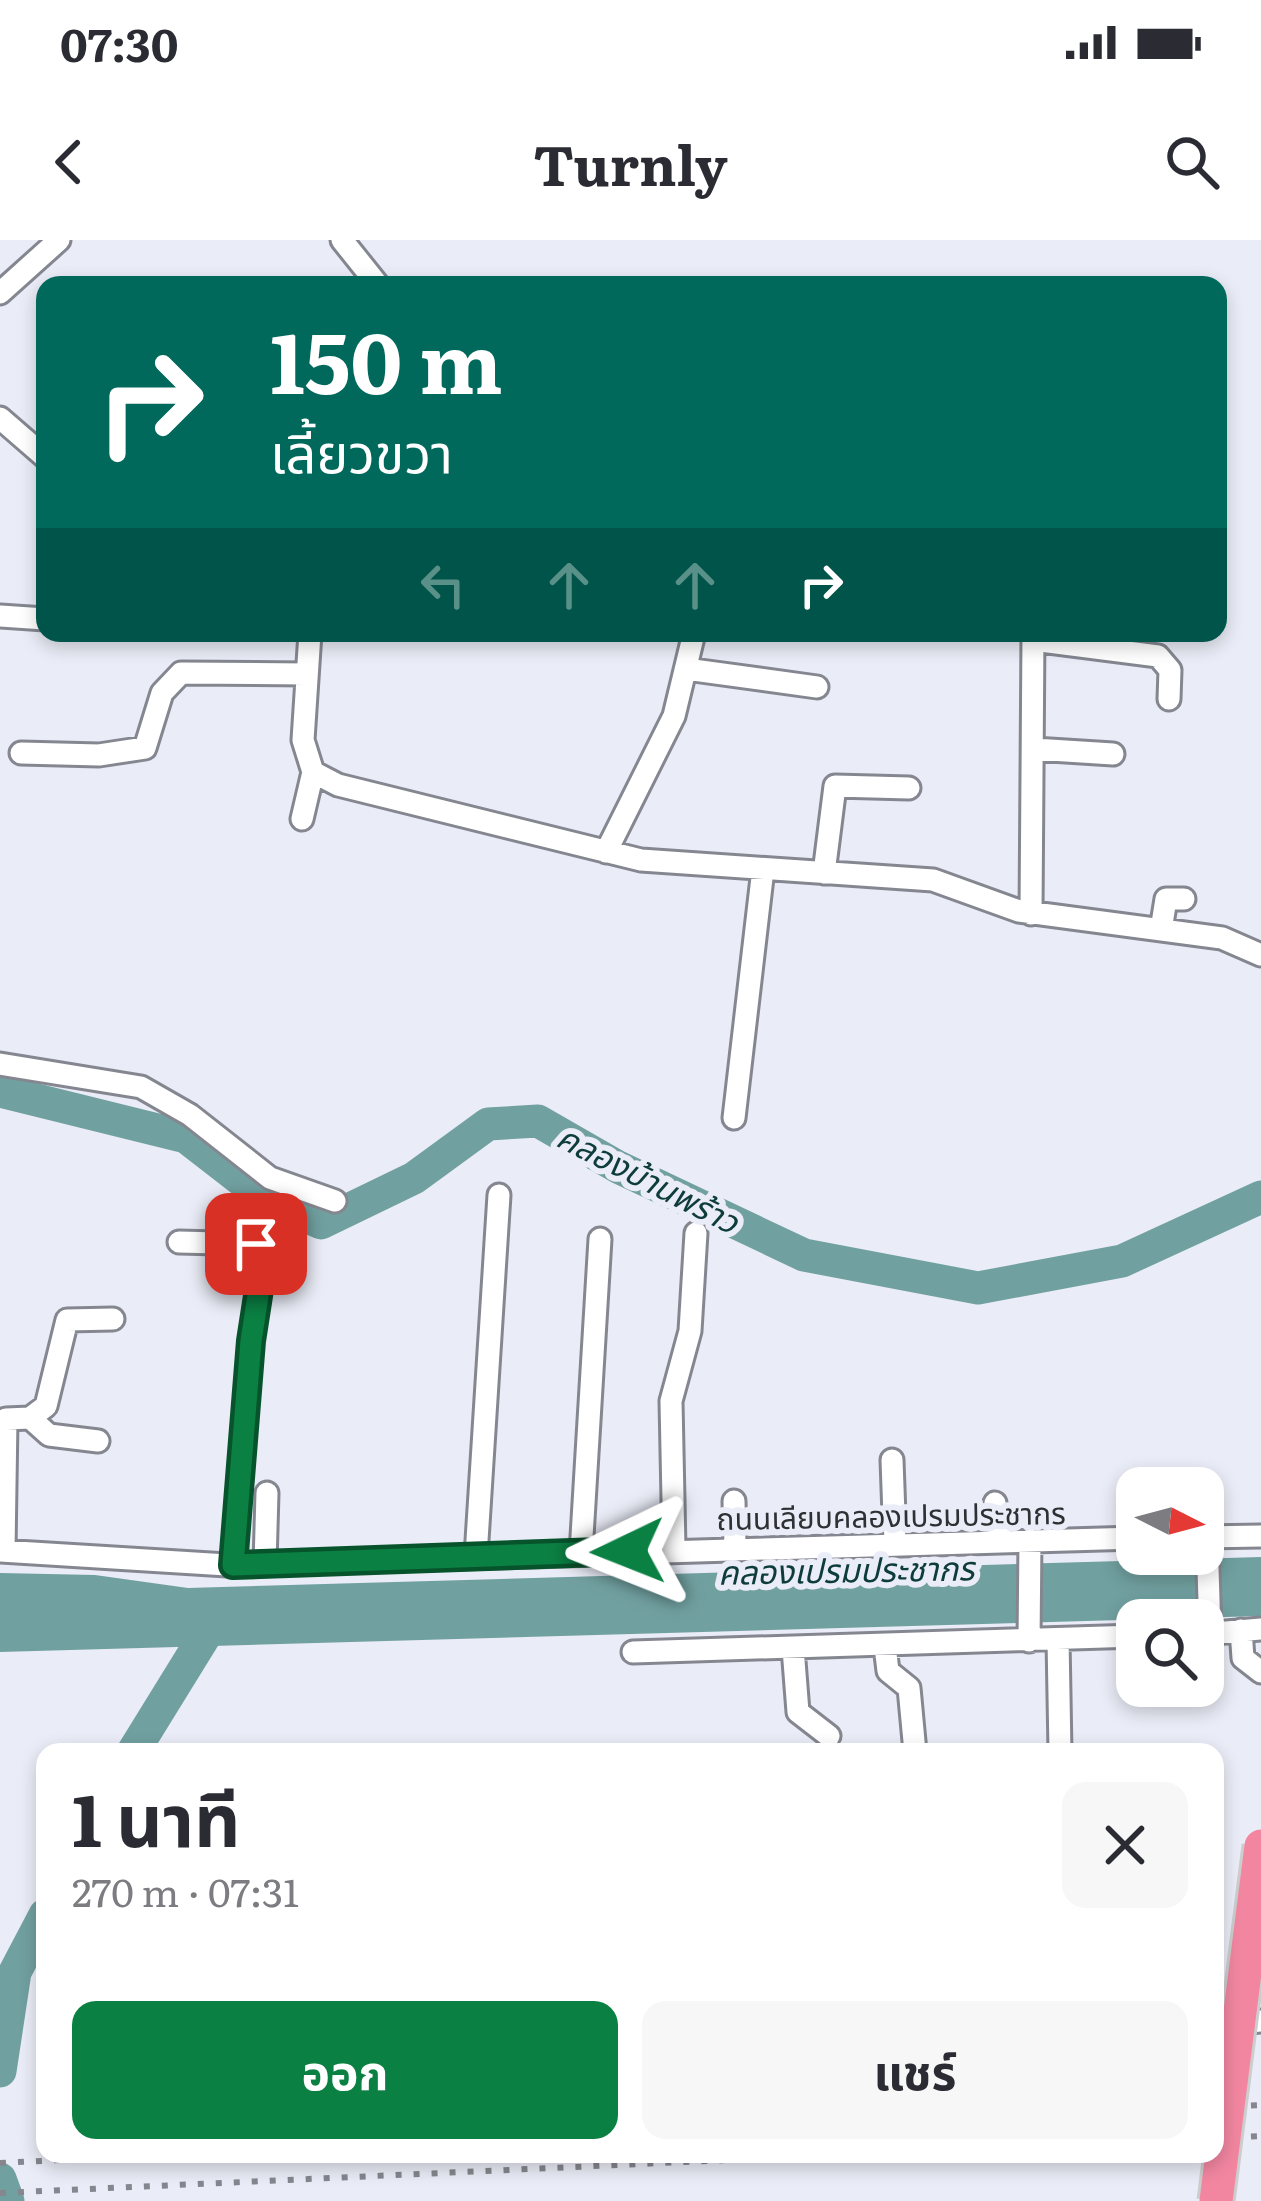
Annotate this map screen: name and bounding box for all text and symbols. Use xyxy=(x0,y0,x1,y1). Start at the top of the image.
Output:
text: 07:30 xyxy=(60,9,178,76)
text: Turnly xyxy=(533,122,728,203)
icon: back xyxy=(36,129,102,195)
icon: search xyxy=(1159,129,1225,195)
text: 150 m xyxy=(270,295,503,420)
icon: right xyxy=(72,324,228,480)
text: เลี้ยวขวา xyxy=(270,409,453,490)
icon: left xyxy=(410,552,476,618)
icon: ahead xyxy=(536,552,602,618)
icon: ahead xyxy=(662,552,728,618)
icon: right xyxy=(788,552,854,618)
water label: คลองบ้านพร้าว xyxy=(550,1110,750,1245)
pin xyxy=(205,1193,307,1295)
icon: arrive xyxy=(223,1211,289,1277)
north arrow xyxy=(1116,1467,1224,1575)
map controls xyxy=(1116,1467,1224,1707)
position arrow xyxy=(565,1488,691,1614)
street label: ถนนเลียบคลองเปรมประชากร xyxy=(716,1489,1066,1539)
water label: คลองเปรมประชากร xyxy=(718,1541,977,1595)
button: search xyxy=(1116,1599,1224,1707)
text: 1 นาที xyxy=(72,1762,240,1869)
button: close xyxy=(1062,1782,1188,1908)
text: 270 m · 07:31 xyxy=(72,1861,299,1919)
button: ออก xyxy=(72,2001,618,2139)
button: แชร์ xyxy=(642,2001,1188,2139)

